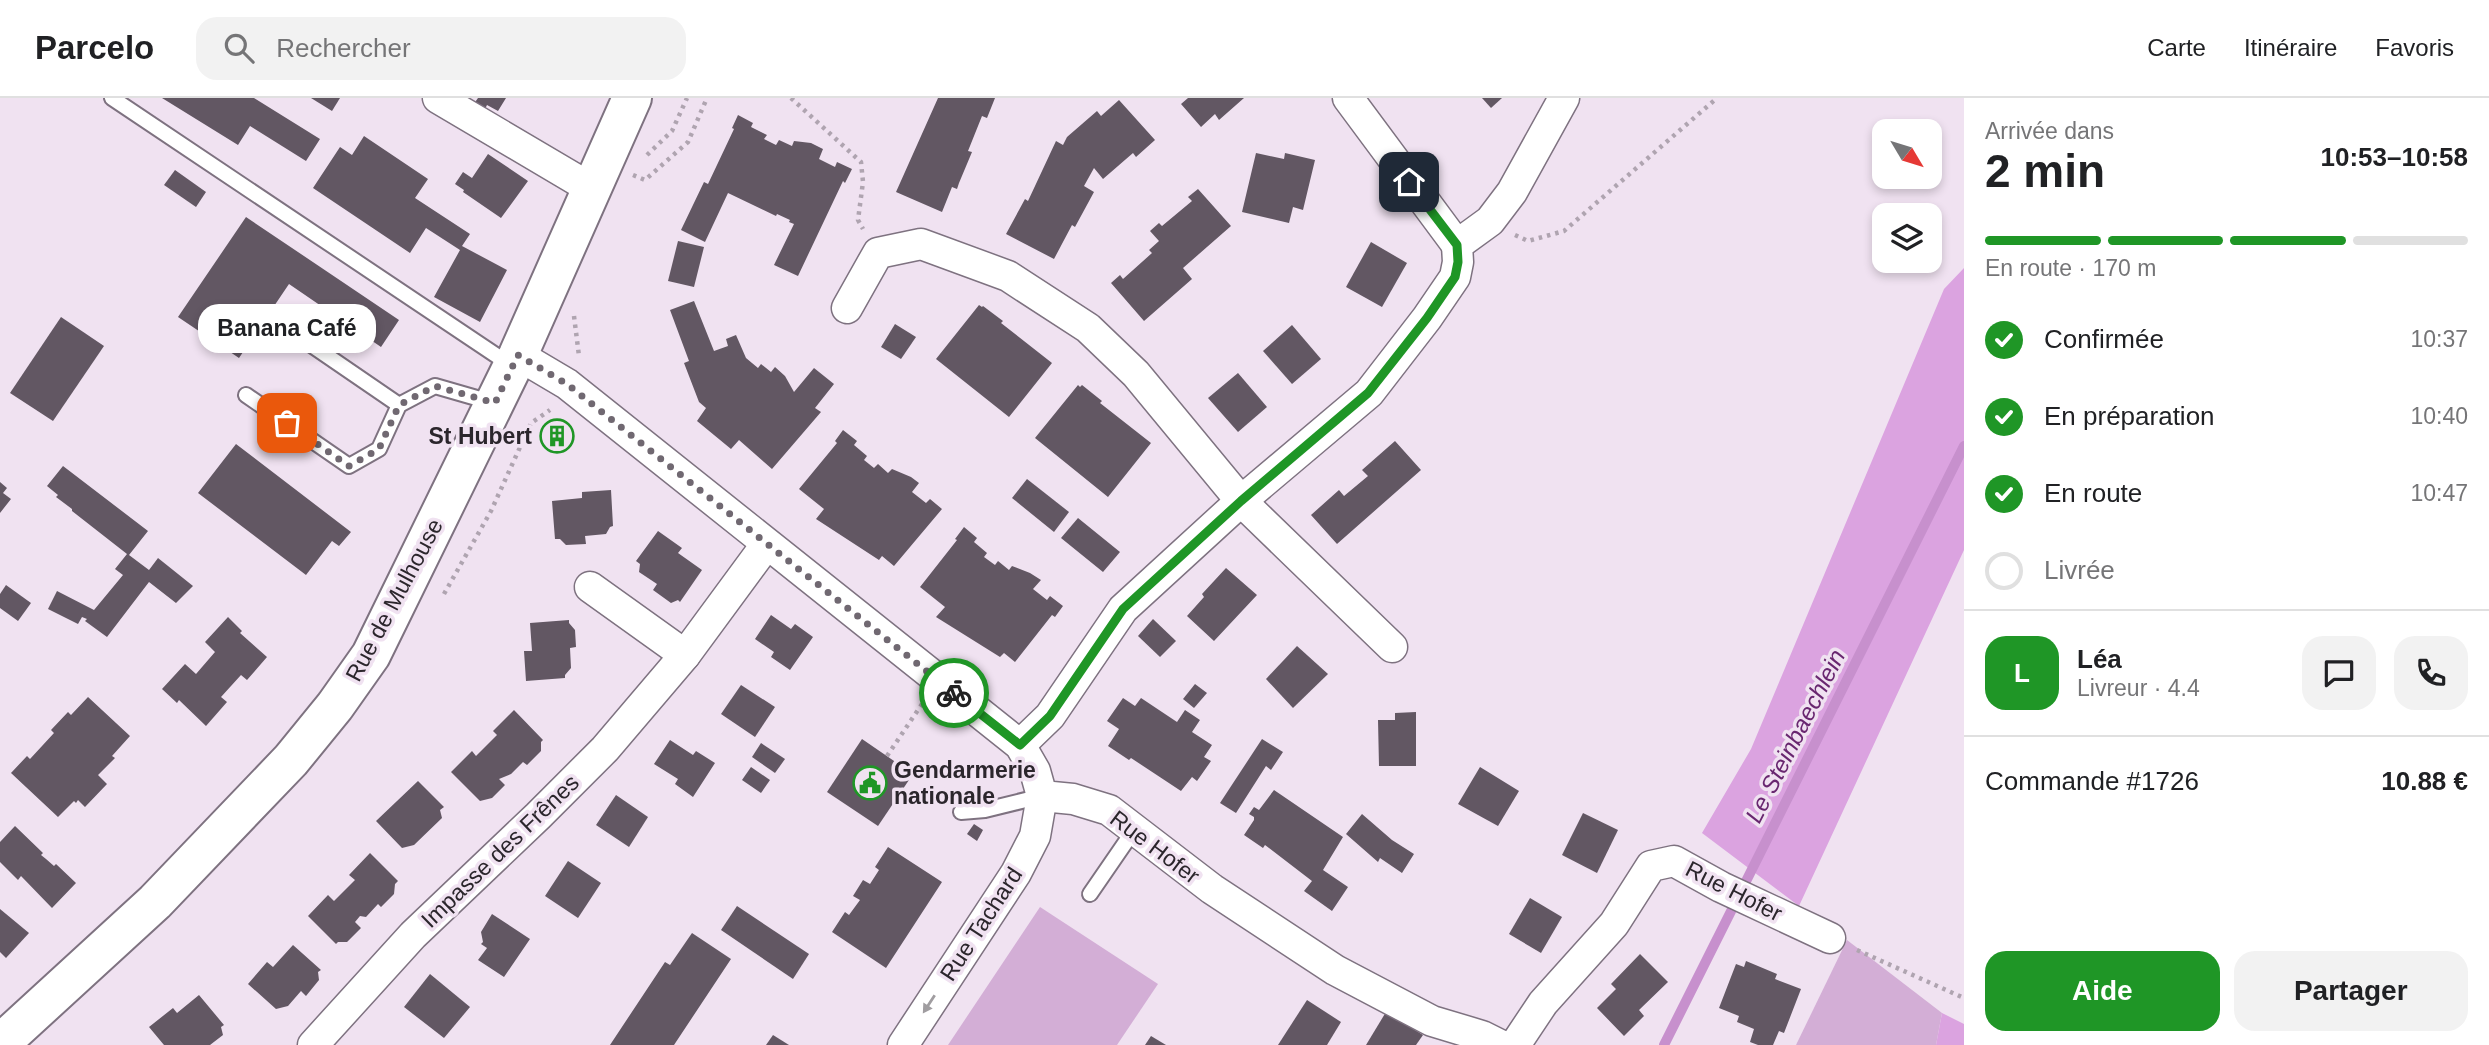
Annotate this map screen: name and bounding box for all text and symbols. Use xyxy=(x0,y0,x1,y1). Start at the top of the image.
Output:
search box xyxy=(196,17,686,80)
text: Parcelo xyxy=(35,29,154,66)
icon: search xyxy=(220,29,258,67)
text: Rechercher xyxy=(276,33,411,63)
text: Carte xyxy=(2147,34,2206,61)
text: Itinéraire xyxy=(2244,34,2337,61)
text: Favoris xyxy=(2375,34,2454,61)
text: Arrivée dans xyxy=(1985,118,2114,144)
north arrow xyxy=(1872,119,1942,189)
map controls xyxy=(1872,119,1942,273)
text: 10:53–10:58 xyxy=(2321,142,2468,172)
text: 2 min xyxy=(1985,145,2105,197)
pin xyxy=(1379,152,1439,212)
icon: home xyxy=(1390,163,1428,201)
button: layers xyxy=(1872,203,1942,273)
text: En route · 170 m xyxy=(1985,255,2156,281)
callout: Banana Café xyxy=(198,304,376,353)
text: Banana Café xyxy=(217,315,357,341)
icon: check xyxy=(1985,321,2023,359)
text: Confirmée xyxy=(2044,324,2164,354)
text: 10:37 xyxy=(2410,326,2468,352)
pin xyxy=(257,393,317,453)
icon: check xyxy=(1985,398,2023,436)
text: En préparation xyxy=(2044,401,2215,431)
text: 10:40 xyxy=(2410,403,2468,429)
icon: bag xyxy=(268,404,306,442)
building icon: St Hubert xyxy=(538,417,576,455)
place label: St Hubert xyxy=(429,423,532,449)
icon: check xyxy=(1985,475,2023,513)
text: En route xyxy=(2044,478,2142,508)
text: 10:47 xyxy=(2410,480,2468,506)
street label: Rue de Mulhouse xyxy=(340,514,448,686)
text: Livrée xyxy=(2044,555,2115,585)
button: chat xyxy=(2302,636,2376,710)
button: phone xyxy=(2394,636,2468,710)
text: Léa xyxy=(2077,644,2122,674)
water label: Le Steinbaechlein xyxy=(1740,645,1850,827)
courier xyxy=(919,658,989,728)
text: L xyxy=(2014,658,2030,688)
icon: bike xyxy=(935,674,973,712)
text: Livreur · 4.4 xyxy=(2077,675,2200,701)
place label: Gendarmerie nationale xyxy=(894,757,1036,809)
public building icon: Gendarmerie nationale xyxy=(851,764,889,802)
text: Commande #1726 xyxy=(1985,766,2199,796)
text: 10.88 € xyxy=(2381,766,2468,796)
street label: Impasse des Frênes xyxy=(416,769,584,933)
street label: Rue Hofer xyxy=(1105,805,1205,889)
street label: Rue Hofer xyxy=(1681,856,1787,927)
street label: Rue Tachard xyxy=(935,862,1027,986)
button: Aide xyxy=(1985,951,2220,1031)
button: Partager xyxy=(2234,951,2468,1031)
one-way arrow xyxy=(923,994,936,1014)

